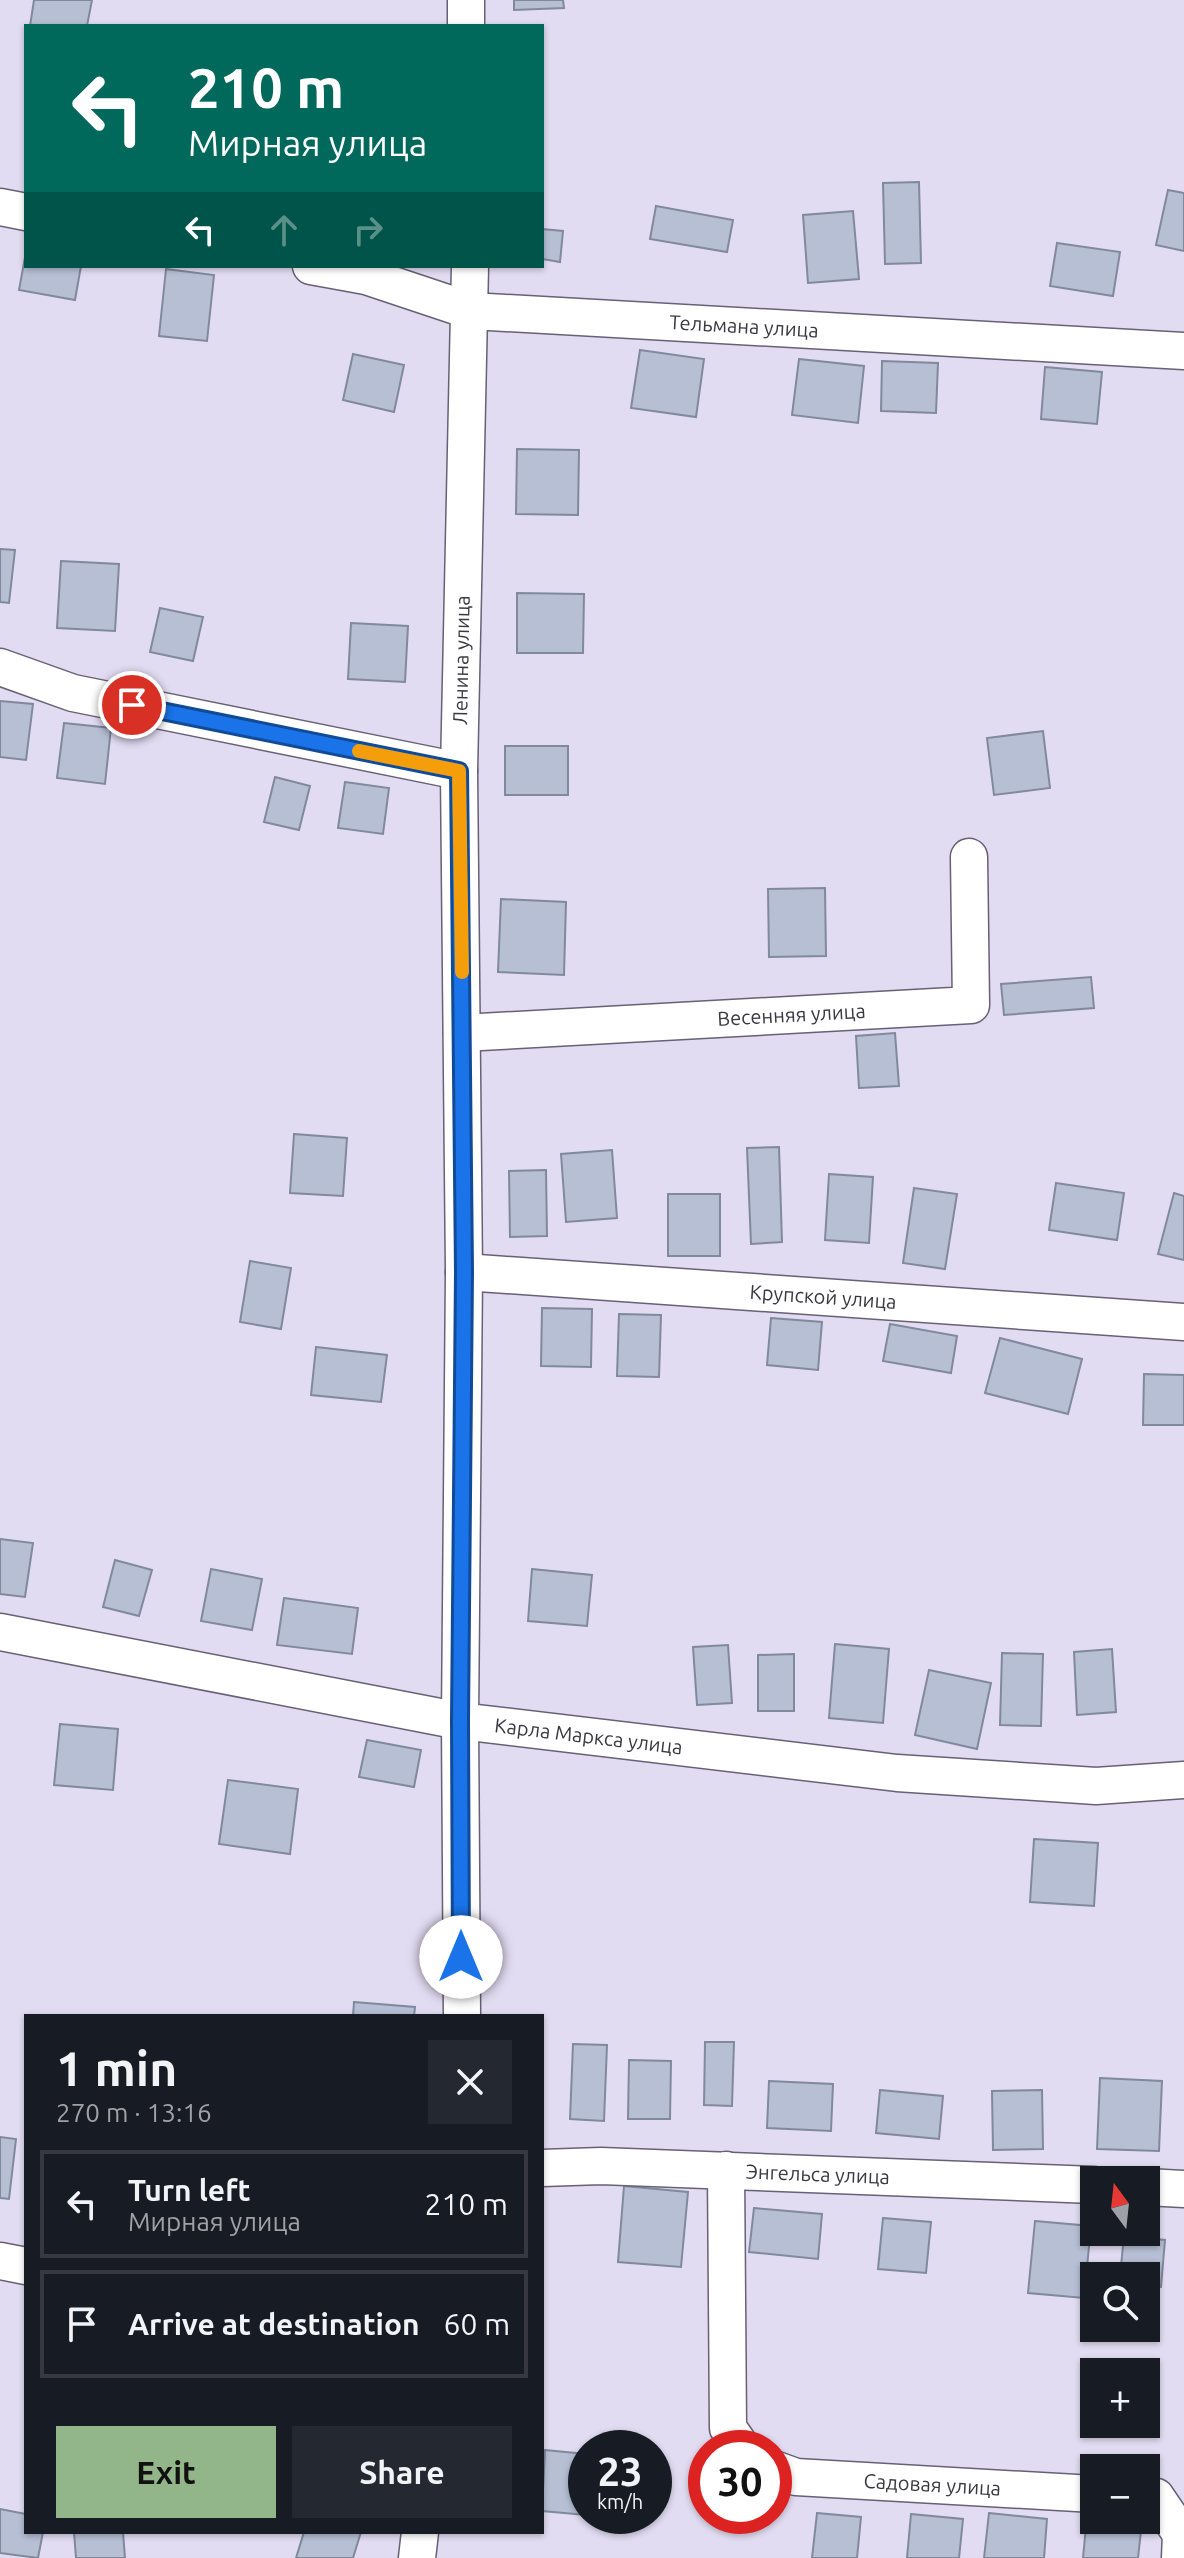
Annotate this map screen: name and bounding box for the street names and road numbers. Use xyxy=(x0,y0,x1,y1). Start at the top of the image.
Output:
street label: Тельмана улица xyxy=(669,310,819,341)
street label: Ленина улица xyxy=(448,595,474,725)
street label: Весенняя улица xyxy=(717,999,866,1030)
street label: Крупской улица xyxy=(749,1280,897,1313)
street label: Карла Маркса улица xyxy=(493,1713,684,1758)
street label: Энгельса улица xyxy=(745,2160,890,2188)
street label: Садовая улица xyxy=(863,2469,1002,2500)

